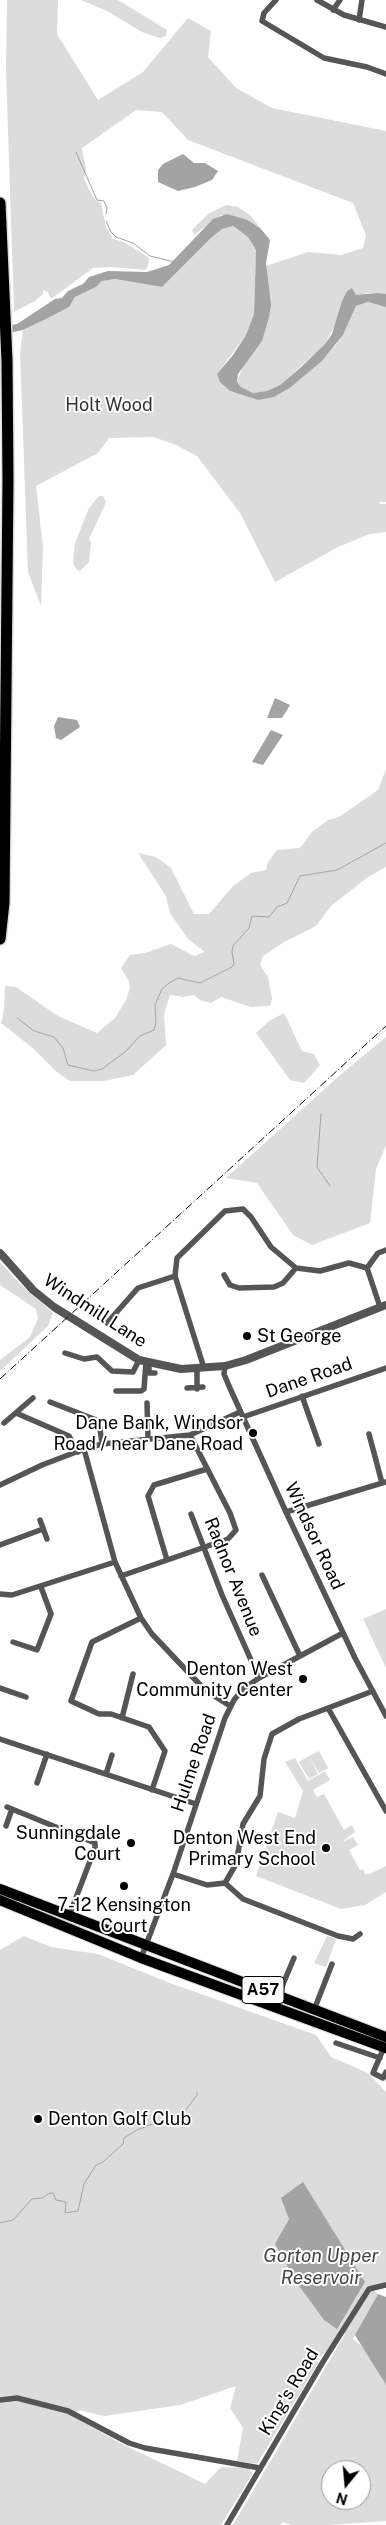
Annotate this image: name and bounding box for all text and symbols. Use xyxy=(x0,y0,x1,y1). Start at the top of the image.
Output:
park label: Holt Wood xyxy=(65,394,153,416)
street label: Windmill Lane xyxy=(39,1270,151,1352)
place label: St George xyxy=(257,1325,341,1347)
marker: St George xyxy=(241,1330,253,1342)
street label: Dane Road xyxy=(263,1353,355,1403)
place label: Dane Bank, Windsor Road / near Dane Road xyxy=(53,1412,243,1455)
marker: Dane Bank, Windsor Road / near Dane Road xyxy=(247,1427,259,1439)
street label: Windsor Road xyxy=(280,1479,348,1593)
street label: Radnor Avenue xyxy=(199,1514,267,1640)
place label: Denton West Community Center xyxy=(136,1658,293,1700)
marker: Denton West Community Center xyxy=(297,1673,309,1685)
street label: Hulme Road xyxy=(167,1711,221,1815)
place label: Sunningdale Court xyxy=(16,1822,121,1865)
place label: Denton West End Primary School xyxy=(173,1827,316,1870)
marker: Sunningdale Court xyxy=(125,1837,137,1849)
marker: Denton West End Primary School xyxy=(320,1842,332,1854)
marker: 7-12 Kensington Court xyxy=(118,1880,130,1892)
place label: 7-12 Kensington Court xyxy=(57,1894,191,1936)
road number: A57 xyxy=(242,1976,284,2004)
place label: Denton Golf Club xyxy=(48,2108,191,2130)
marker: Denton Golf Club xyxy=(32,2113,44,2125)
water label: Gorton Upper Reservoir xyxy=(263,2245,379,2289)
street label: King's Road xyxy=(255,2345,323,2439)
north arrow xyxy=(321,2460,371,2510)
text: N xyxy=(334,2489,349,2508)

